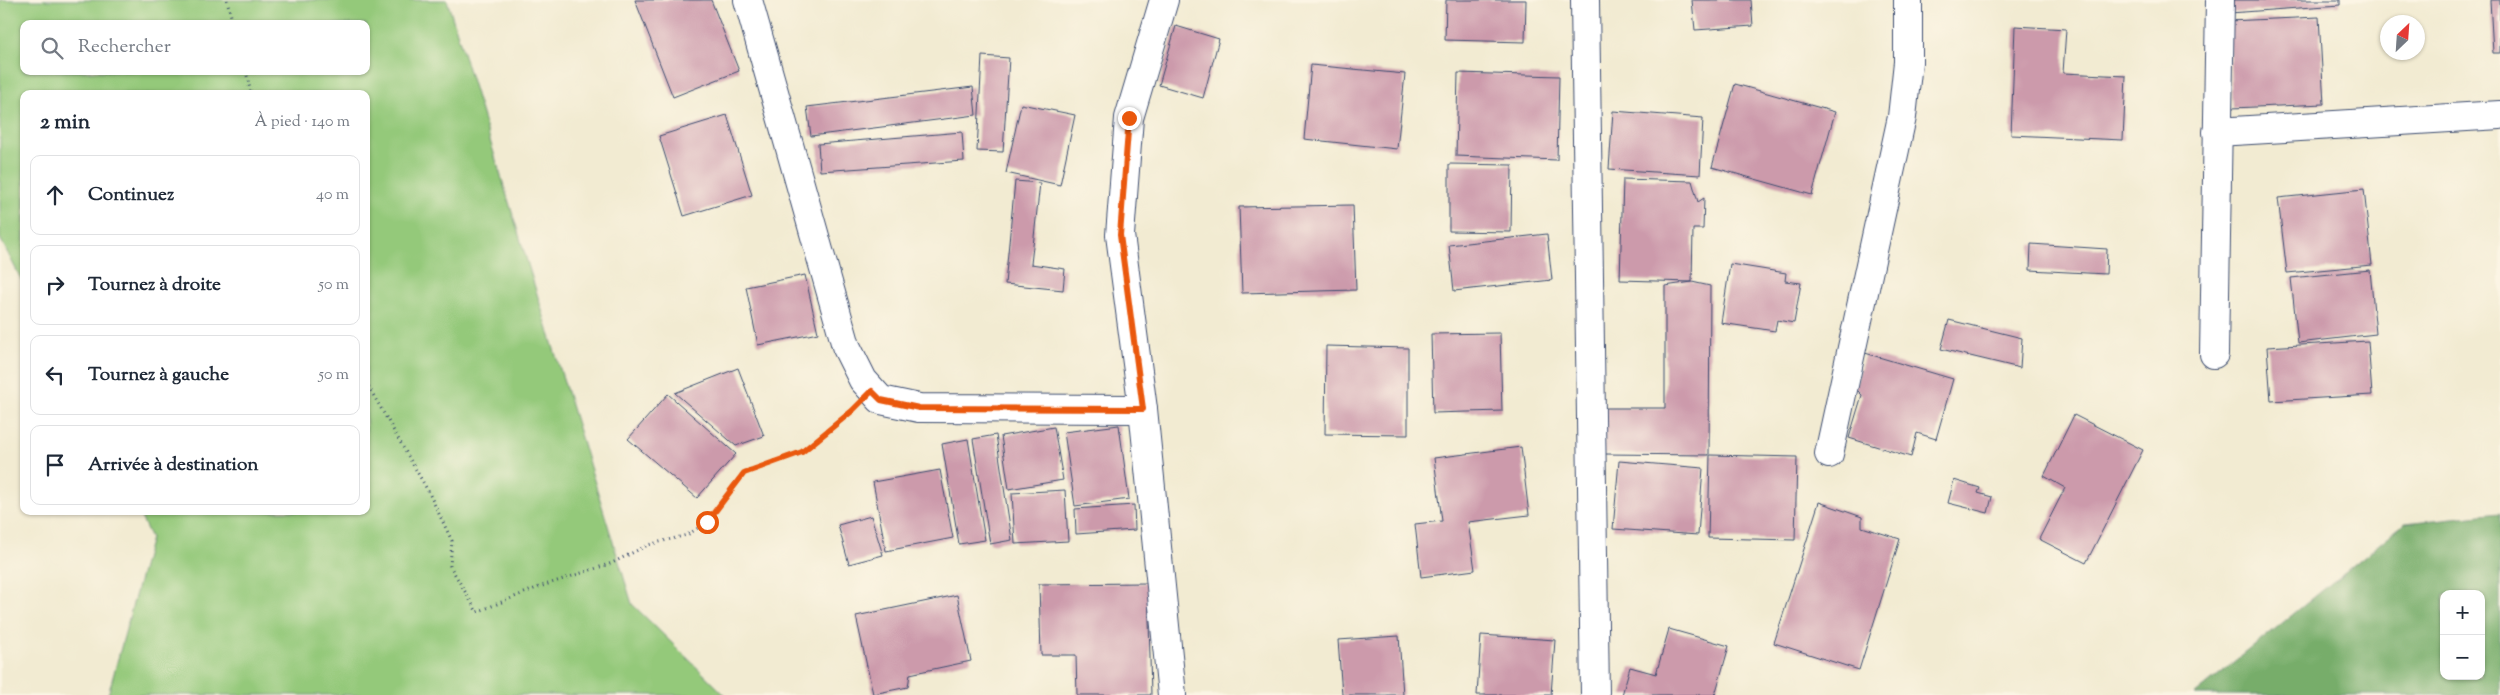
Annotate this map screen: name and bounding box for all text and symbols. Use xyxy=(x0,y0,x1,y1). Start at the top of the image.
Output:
north arrow xyxy=(2380,15,2425,60)
search box xyxy=(20,20,370,75)
icon: search xyxy=(38,34,66,62)
text: Rechercher xyxy=(78,34,171,61)
route end xyxy=(1118,107,1141,130)
text: 2 min xyxy=(40,108,90,138)
text: À pied · 140 m xyxy=(254,111,350,134)
icon: ahead xyxy=(41,181,69,209)
text: Continuez xyxy=(88,182,174,209)
text: 40 m xyxy=(316,184,349,207)
icon: right xyxy=(41,271,69,299)
text: Tournez à droite xyxy=(88,272,221,299)
text: 50 m xyxy=(318,274,349,297)
icon: left xyxy=(41,361,69,389)
text: Tournez à gauche xyxy=(88,362,229,389)
text: 50 m xyxy=(318,364,349,387)
icon: arrive xyxy=(41,451,69,479)
text: Arrivée à destination xyxy=(88,452,259,479)
route start xyxy=(696,511,719,534)
map controls xyxy=(2440,590,2485,680)
button: + xyxy=(2440,590,2485,635)
button: − xyxy=(2440,635,2485,680)

